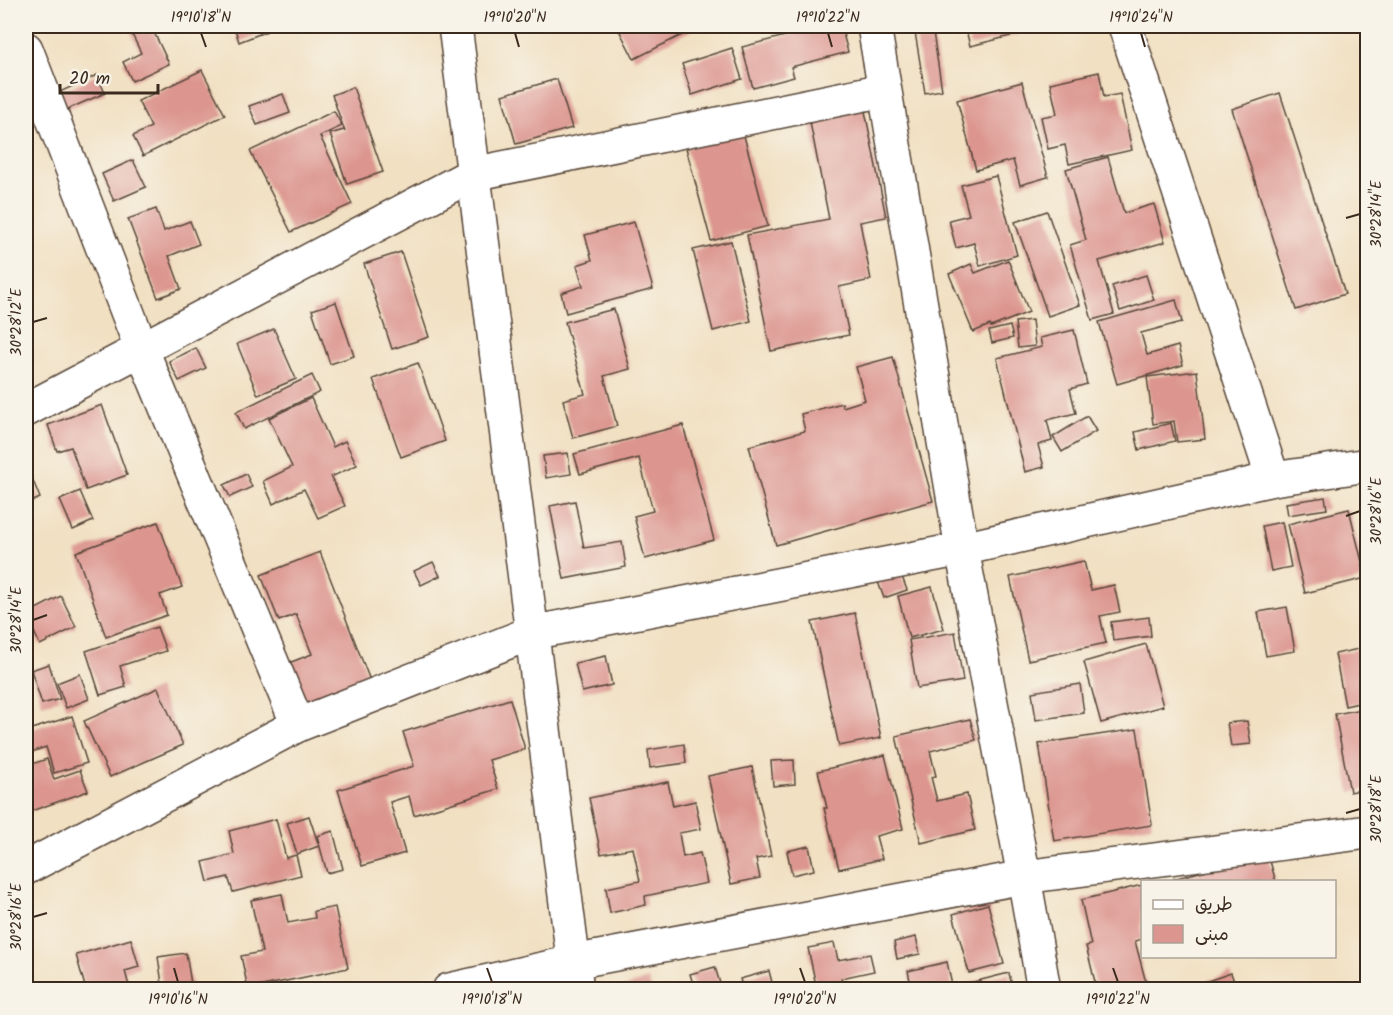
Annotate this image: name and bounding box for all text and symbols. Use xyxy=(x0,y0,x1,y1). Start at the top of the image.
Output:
text: 19°10'18"N xyxy=(171,6,231,30)
text: 19°10'20"N xyxy=(484,6,546,30)
text: 19°10'22"N xyxy=(796,6,860,30)
text: 19°10'24"N xyxy=(1109,6,1173,30)
scale bar xyxy=(60,57,158,95)
text: 20 m xyxy=(69,65,110,94)
text: 30°28'14"E xyxy=(1365,179,1389,248)
text: 30°28'12"E xyxy=(5,287,29,356)
text: 30°28'16"E xyxy=(1365,476,1389,545)
text: 30°28'14"E xyxy=(5,585,29,654)
text: 30°28'18"E xyxy=(1365,774,1389,843)
legend xyxy=(1141,880,1336,958)
text: 30°28'16"E xyxy=(5,882,29,951)
text: طريق xyxy=(1195,891,1233,920)
text: مبنى xyxy=(1195,921,1229,950)
text: 19°10'16"N xyxy=(148,988,208,1012)
text: 19°10'18"N xyxy=(462,988,522,1012)
text: 19°10'20"N xyxy=(774,988,836,1012)
text: 19°10'22"N xyxy=(1086,988,1150,1012)

